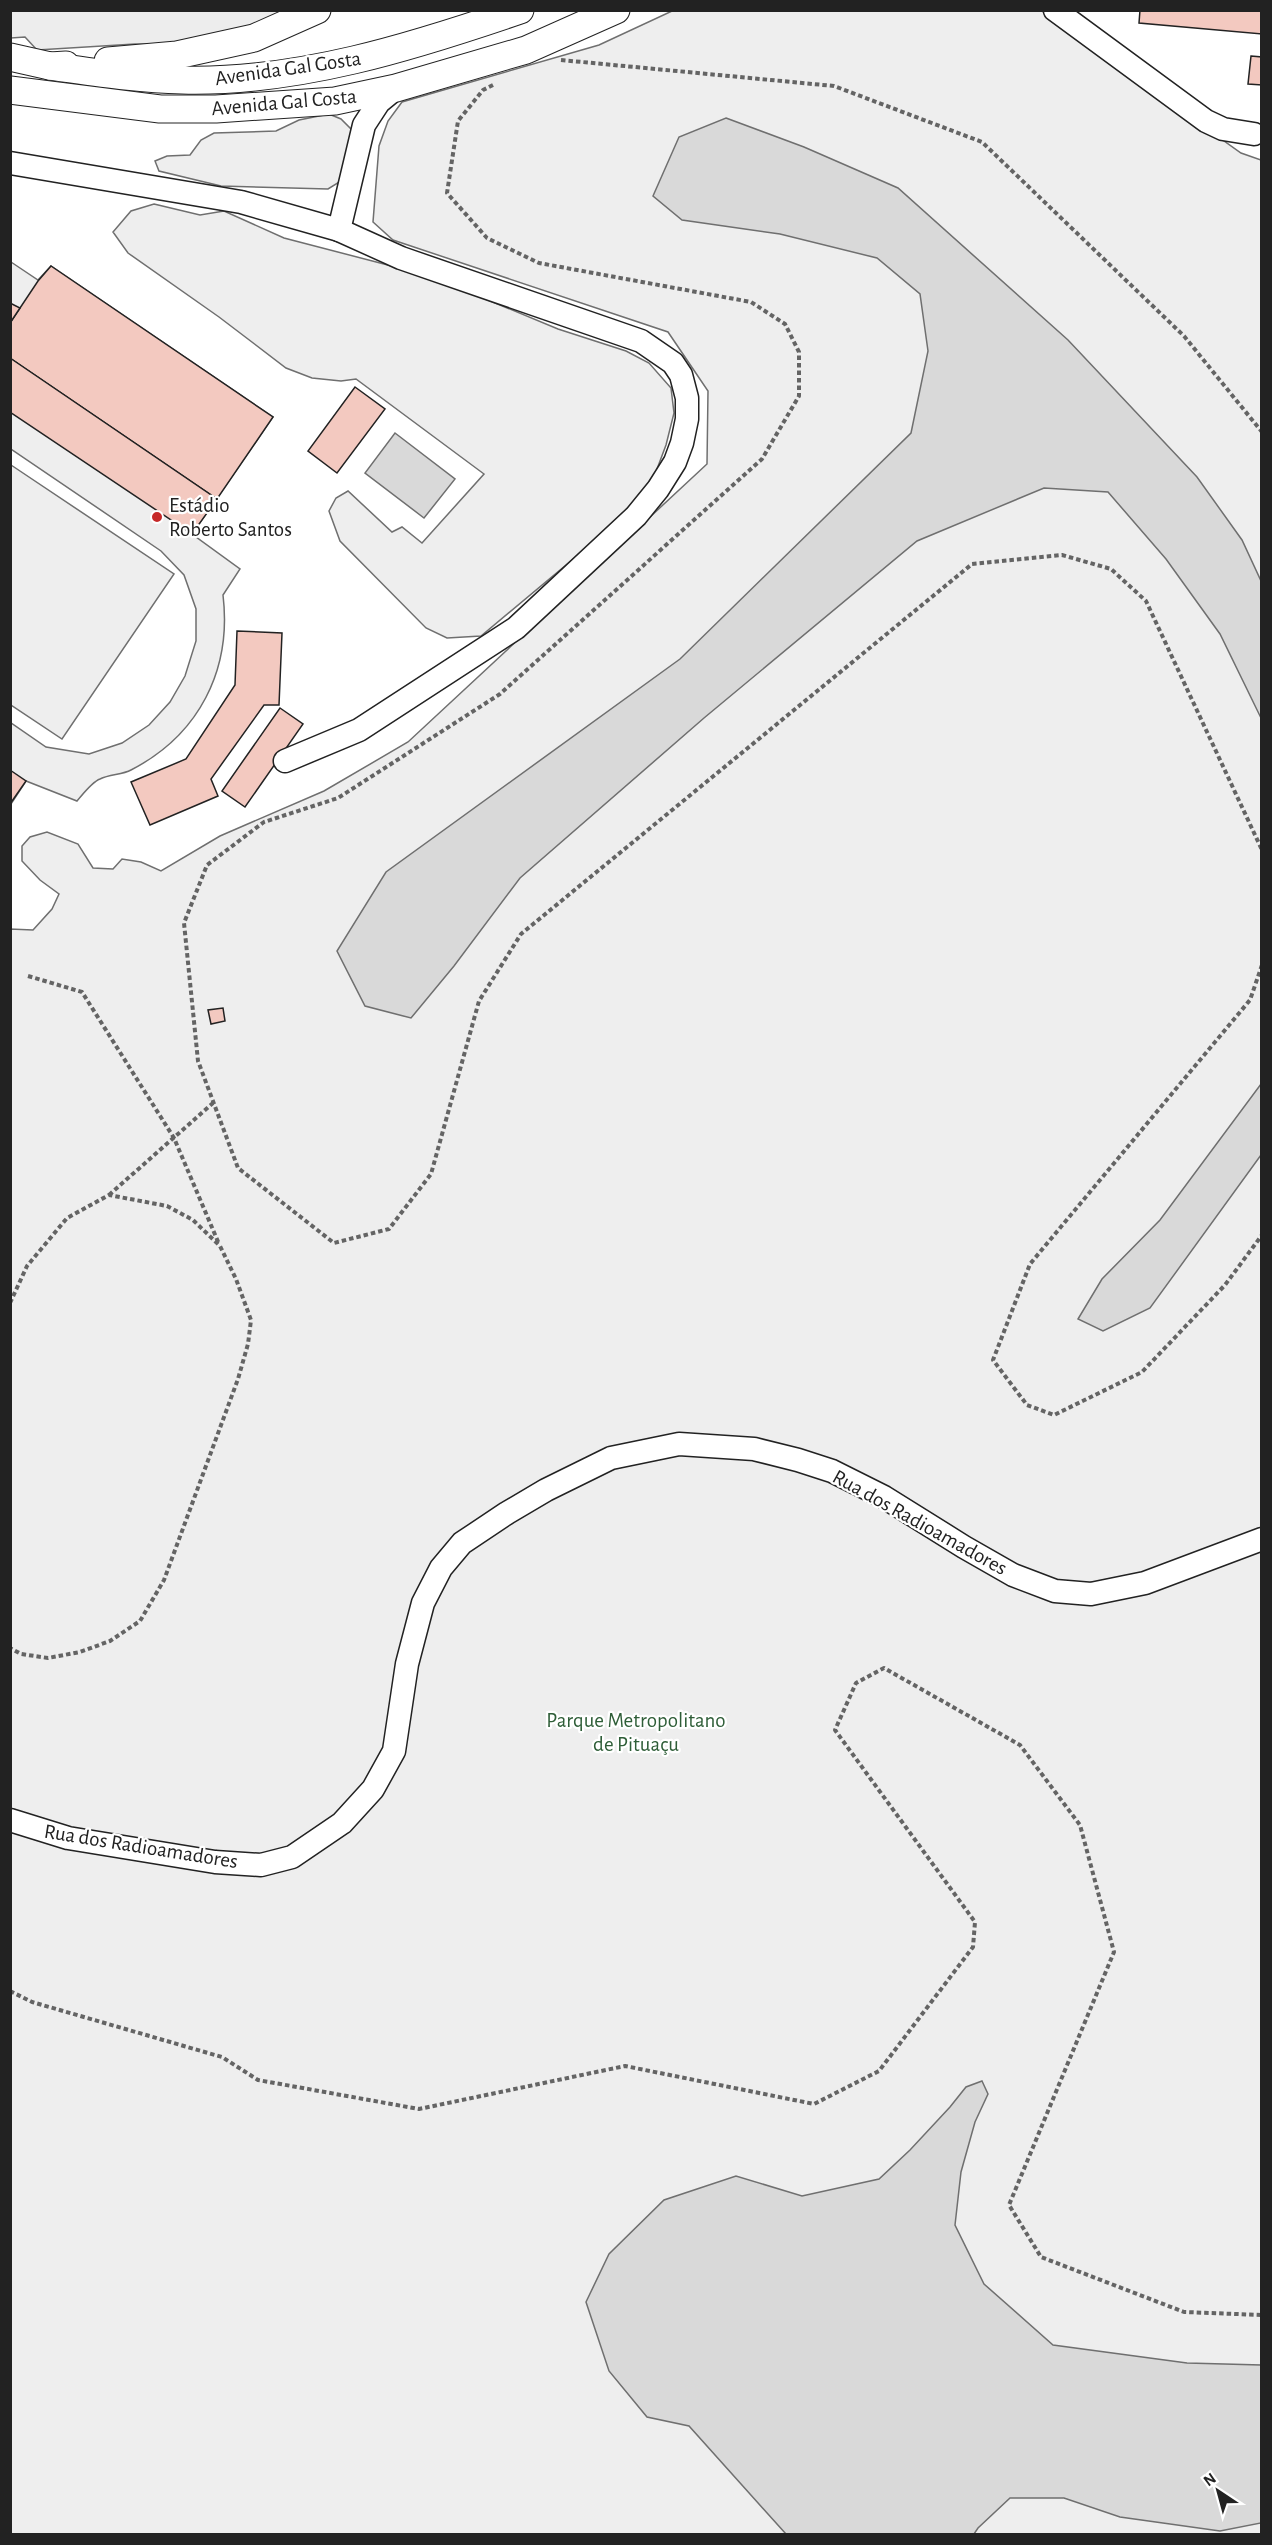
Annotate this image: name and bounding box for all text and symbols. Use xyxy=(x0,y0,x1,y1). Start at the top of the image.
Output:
street label: Avenida Gal Gosta xyxy=(214,48,363,89)
street label: Avenida Gal Costa xyxy=(211,86,358,119)
place label: Estádio Roberto Santos xyxy=(169,495,292,540)
marker: Estádio Roberto Santos xyxy=(150,510,164,524)
street label: Rua dos Radioamadores xyxy=(829,1466,1011,1579)
park label: Parque Metropolitano de Pituaçu xyxy=(546,1710,726,1755)
street label: Rua dos Radioamadores xyxy=(43,1821,239,1872)
north arrow xyxy=(1188,2461,1248,2521)
text: N xyxy=(1201,2470,1219,2489)

